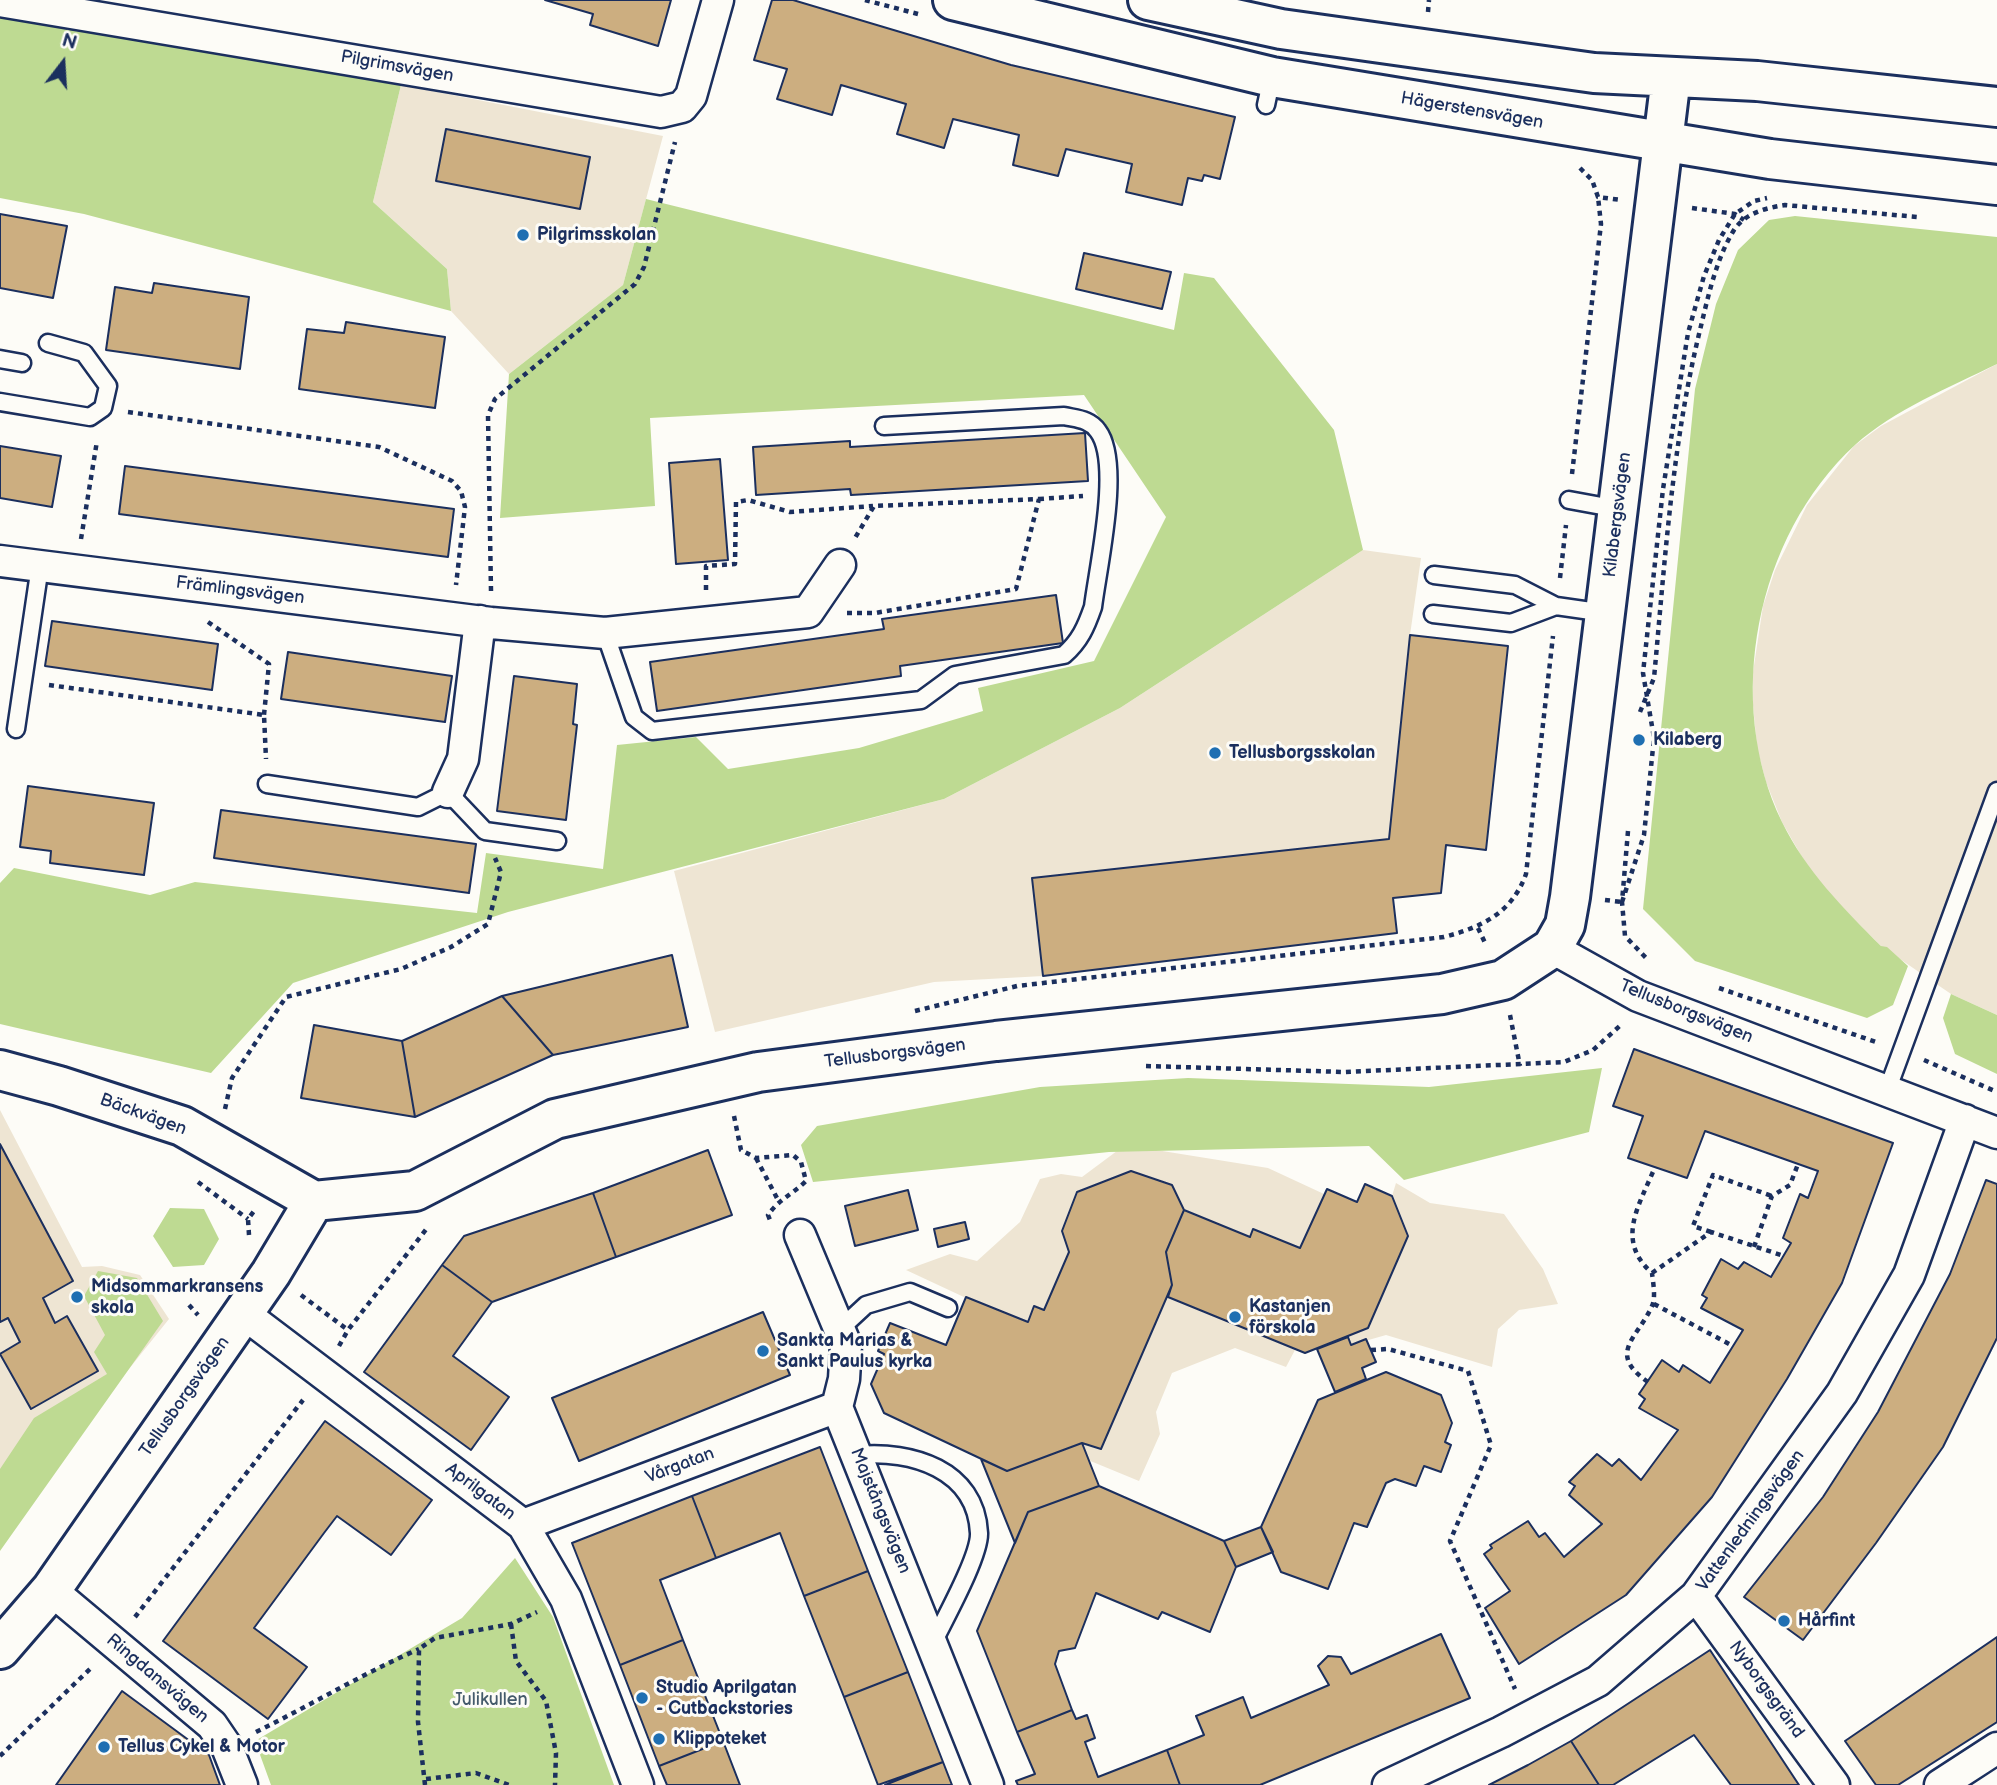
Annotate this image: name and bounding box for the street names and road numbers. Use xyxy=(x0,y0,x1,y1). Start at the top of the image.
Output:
street label: Pilgrimsvägen xyxy=(339,46,455,88)
street label: Hägerstensvägen xyxy=(1399,88,1545,134)
street label: Kilabergsvägen xyxy=(1600,451,1636,579)
street label: Främlingsvägen xyxy=(174,572,306,610)
street label: Tellusborgsvägen xyxy=(1616,975,1756,1049)
street label: Tellusborgsvägen xyxy=(823,1035,967,1073)
street label: Bäckvägen xyxy=(97,1089,189,1141)
street label: Tellusborgsvägen xyxy=(135,1333,235,1461)
street label: Vårgatan xyxy=(643,1443,717,1489)
street label: Majstångsvägen xyxy=(845,1445,915,1577)
street label: Vattenledningsvägen xyxy=(1692,1446,1810,1596)
street label: Aprilgatan xyxy=(441,1459,519,1525)
street label: Ringdansvägen xyxy=(101,1630,213,1728)
street label: Nyborgsgränd xyxy=(1724,1637,1808,1743)

